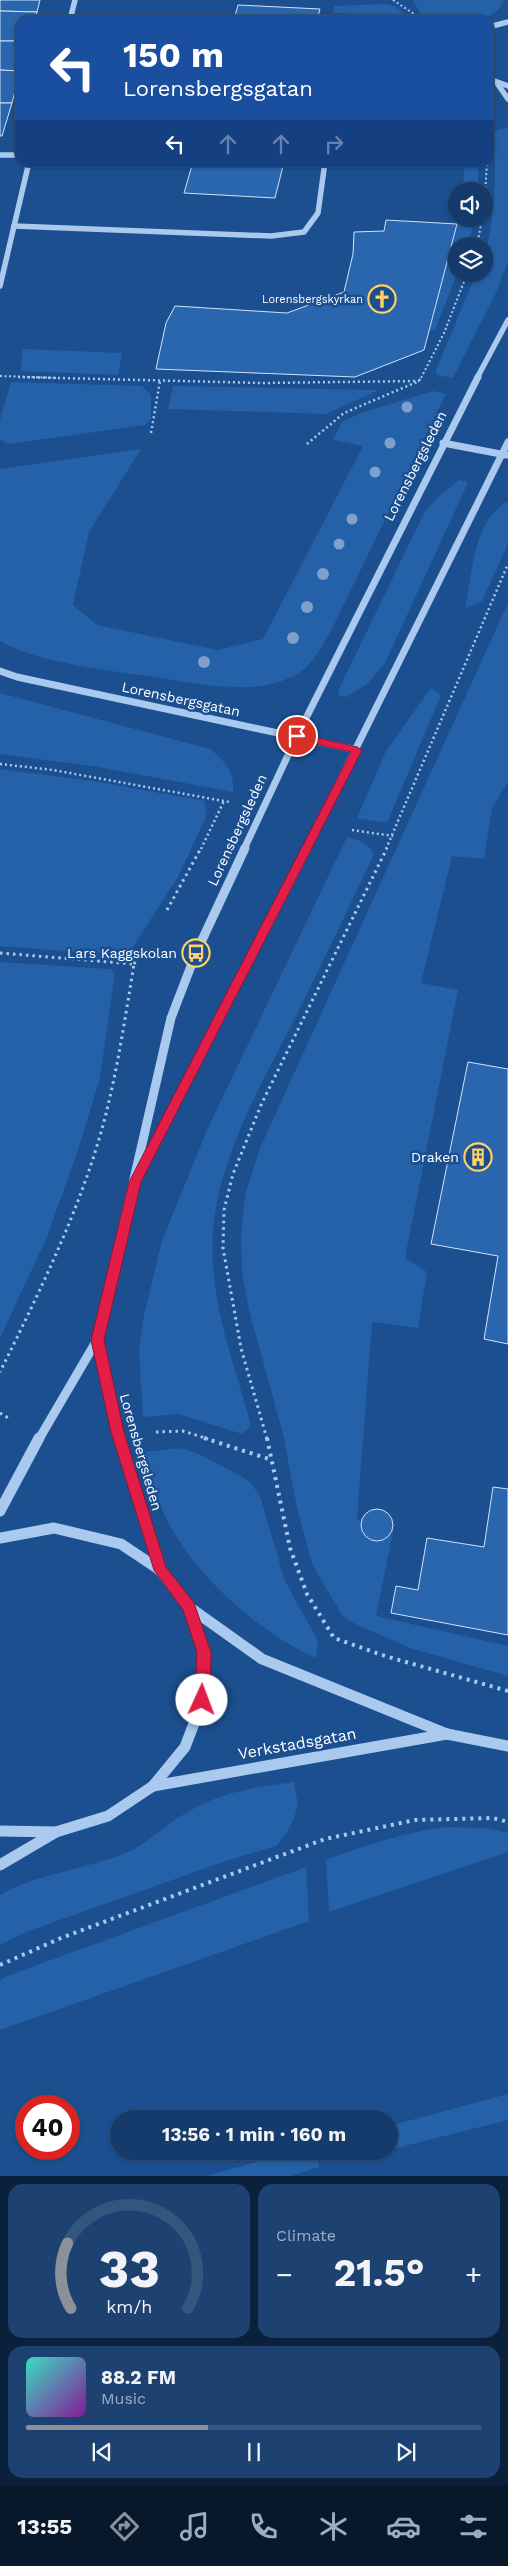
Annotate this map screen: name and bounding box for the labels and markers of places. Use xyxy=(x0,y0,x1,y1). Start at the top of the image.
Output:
church icon: Lorensbergskyrkan xyxy=(367,284,397,314)
place label: Lorensbergskyrkan xyxy=(262,293,363,306)
pin xyxy=(276,715,318,757)
bus stop icon: Lars Kaggskolan xyxy=(181,938,211,968)
place label: Lars Kaggskolan xyxy=(67,945,177,961)
building icon: Draken xyxy=(463,1142,493,1172)
place label: Draken xyxy=(411,1149,459,1165)

